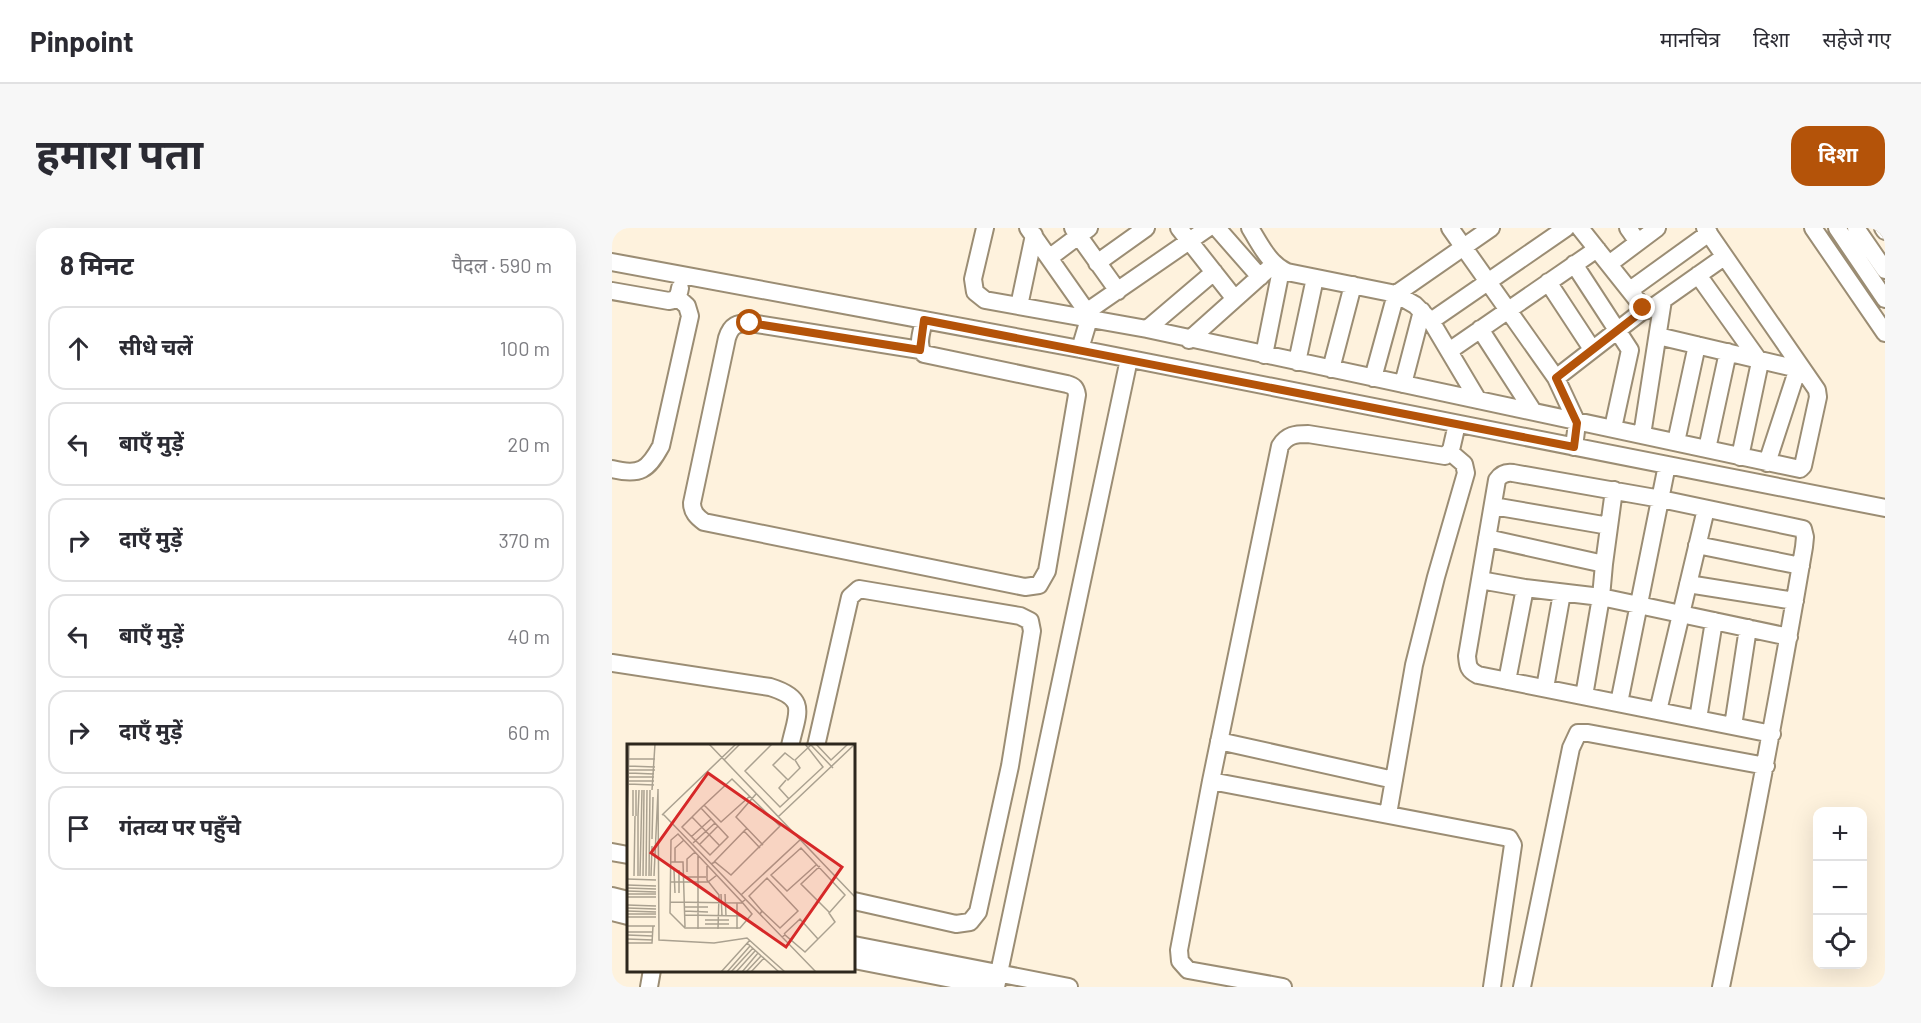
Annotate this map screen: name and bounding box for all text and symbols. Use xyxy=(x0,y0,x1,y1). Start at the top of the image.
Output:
text: Pinpoint xyxy=(30,24,134,58)
text: मानचित्र xyxy=(1660,26,1720,51)
text: दिशा xyxy=(1753,26,1789,51)
text: सहेजे गए xyxy=(1822,26,1891,51)
button: दिशा xyxy=(1791,126,1885,186)
text: हमारा पता xyxy=(36,127,203,177)
text: 8 मिनट xyxy=(60,249,134,280)
text: पैदल · 590 m xyxy=(452,253,552,277)
route end xyxy=(1629,294,1655,320)
route start xyxy=(736,309,762,335)
icon: ahead xyxy=(62,332,95,365)
text: सीधे चलें xyxy=(119,333,193,359)
text: 100 m xyxy=(500,336,550,360)
icon: left xyxy=(62,428,95,461)
text: बाएँ मुड़ें xyxy=(119,429,184,455)
text: 20 m xyxy=(507,432,550,456)
icon: right xyxy=(62,524,95,557)
text: दाएँ मुड़ें xyxy=(119,525,182,551)
text: 370 m xyxy=(498,528,550,552)
icon: left xyxy=(62,620,95,653)
text: बाएँ मुड़ें xyxy=(119,621,184,647)
text: 40 m xyxy=(507,624,550,648)
icon: right xyxy=(62,716,95,749)
text: दाएँ मुड़ें xyxy=(119,717,182,743)
text: 60 m xyxy=(508,720,550,744)
inset map xyxy=(627,744,855,972)
map controls xyxy=(1813,807,1867,969)
button: + xyxy=(1813,807,1867,861)
icon: arrive xyxy=(62,812,95,845)
text: गंतव्य पर पहुँचे xyxy=(119,813,241,839)
button: − xyxy=(1813,861,1867,915)
button: locate xyxy=(1813,915,1867,969)

